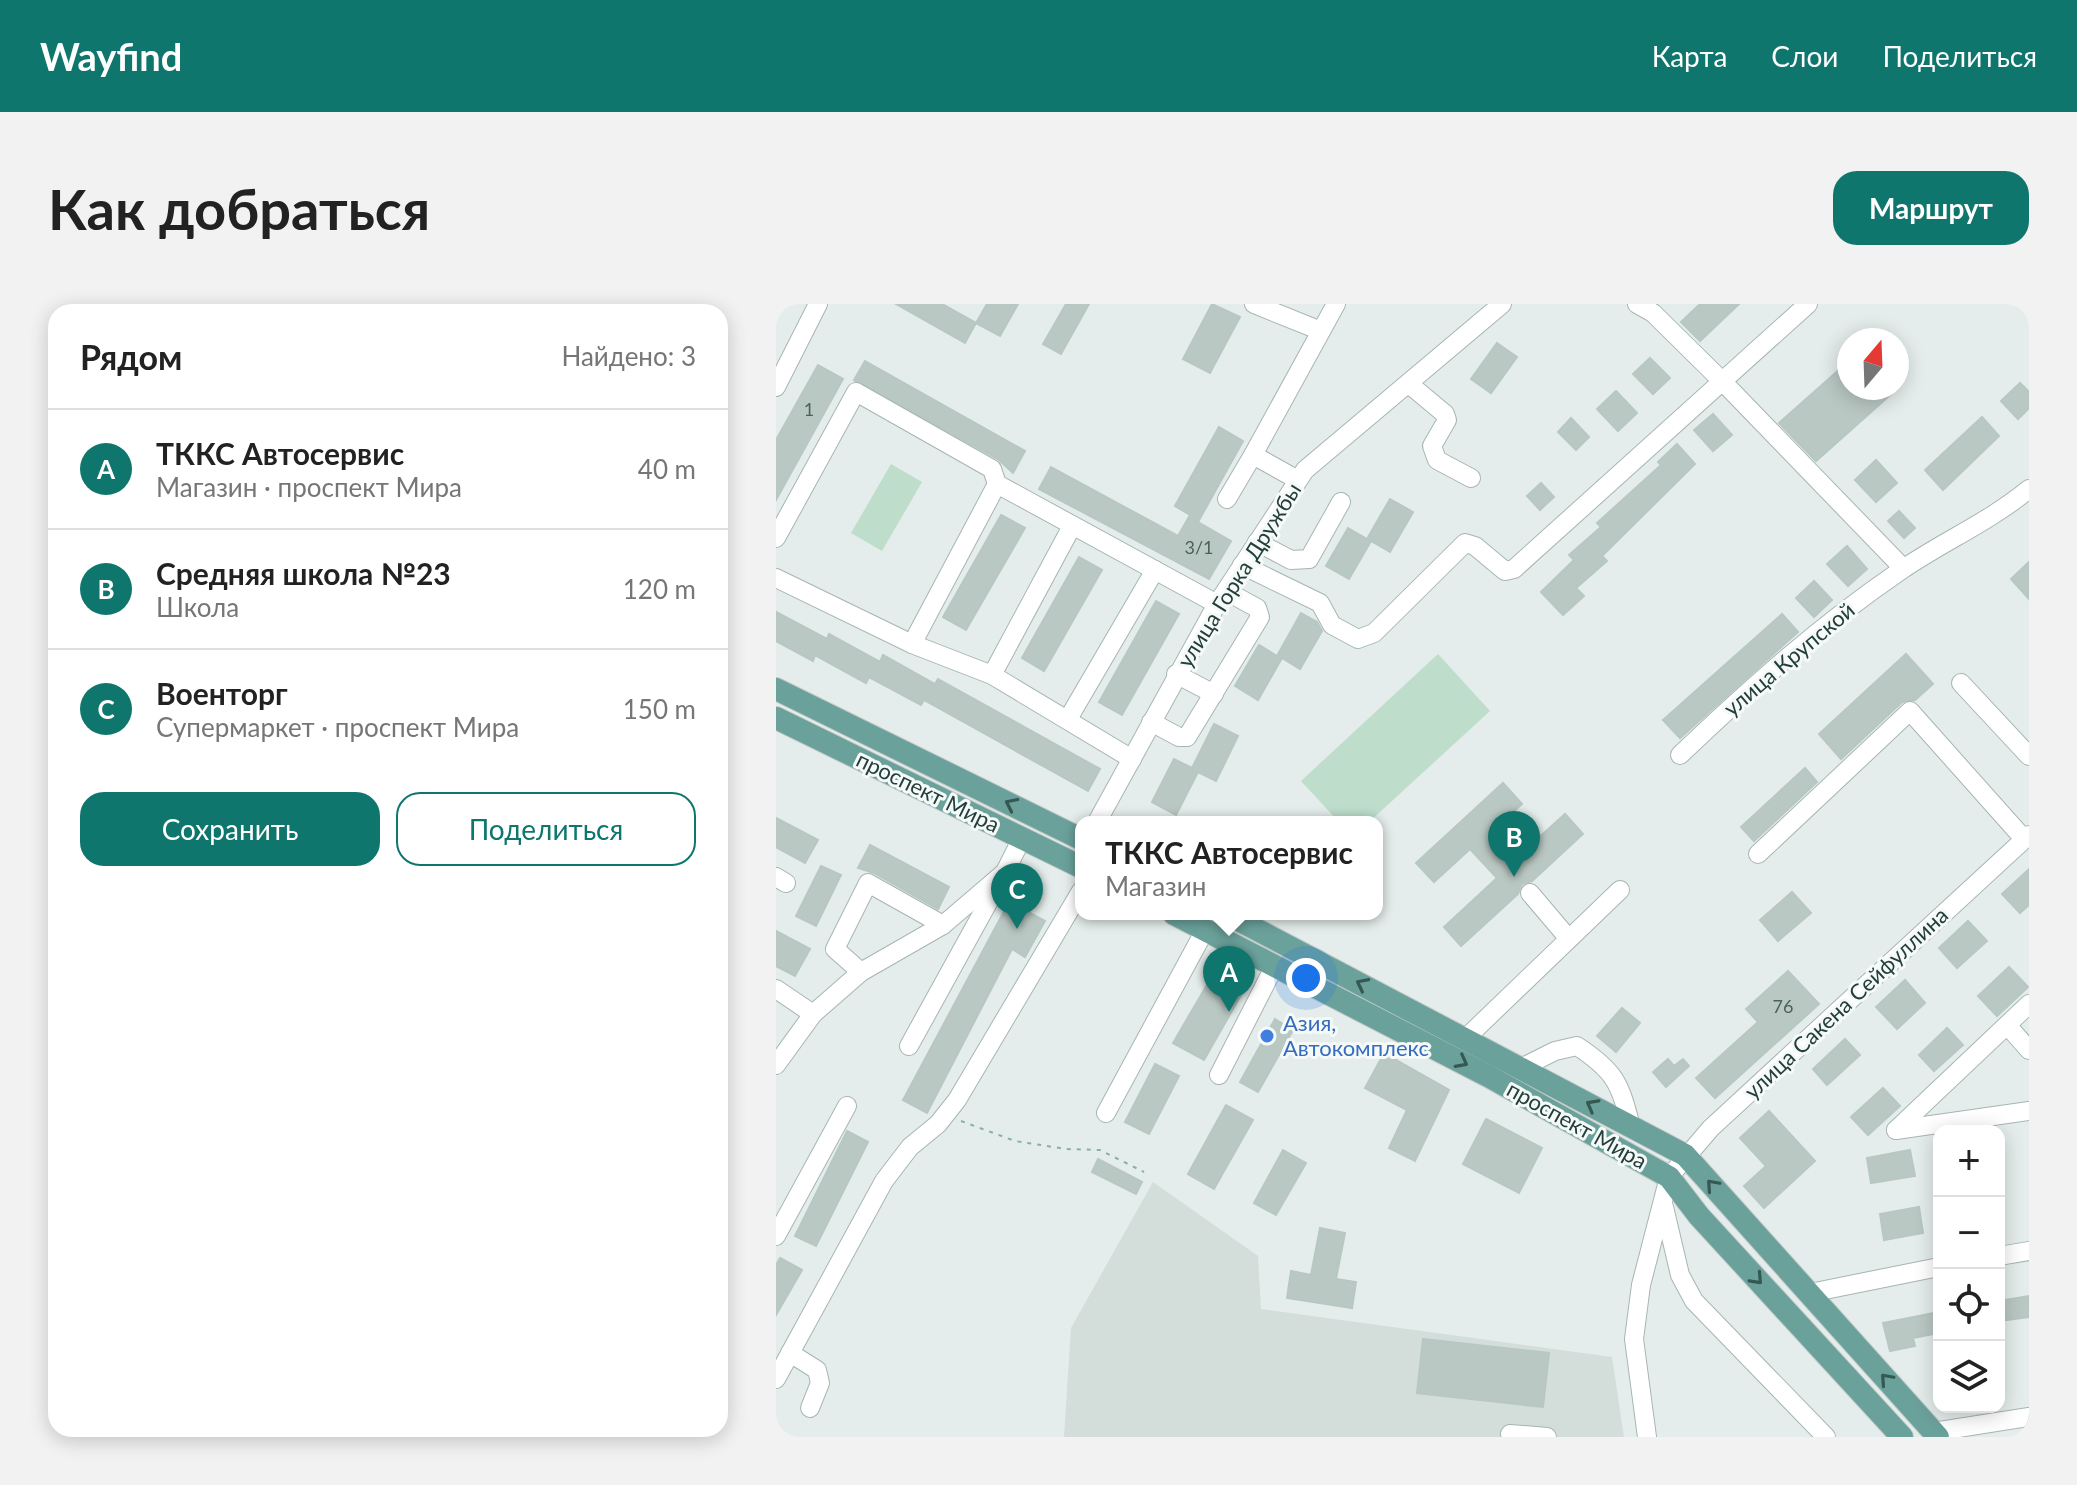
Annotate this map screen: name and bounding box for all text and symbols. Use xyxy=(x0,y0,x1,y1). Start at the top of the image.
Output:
text: Wayfind xyxy=(40,33,182,79)
text: Карта xyxy=(1652,39,1727,73)
text: Слои xyxy=(1771,39,1838,73)
text: Поделиться xyxy=(1882,39,2037,73)
button: Маршрут xyxy=(1833,171,2029,245)
text: Как добраться xyxy=(48,175,430,242)
north arrow xyxy=(1837,328,1909,400)
text: Рядом xyxy=(80,336,182,377)
text: Найдено: 3 xyxy=(561,340,696,372)
house number: 1 xyxy=(804,398,814,420)
text: ТККС Автосервис xyxy=(156,435,404,471)
text: A xyxy=(97,453,115,485)
text: 40 m xyxy=(638,453,696,485)
text: Магазин · проспект Мира xyxy=(156,471,462,503)
street label: улица Горка Дружбы xyxy=(1171,477,1306,672)
house number: 3/1 xyxy=(1184,536,1214,558)
text: Средняя школа №23 xyxy=(156,555,451,591)
text: B xyxy=(97,573,115,605)
text: 120 m xyxy=(623,573,696,605)
text: Школа xyxy=(156,591,239,623)
street label: улица Крупской xyxy=(1718,596,1860,721)
text: Военторг xyxy=(156,675,288,711)
text: C xyxy=(97,693,115,725)
text: 150 m xyxy=(623,693,696,725)
text: Супермаркет · проспект Мира xyxy=(156,711,519,743)
street label: проспект Мира xyxy=(852,745,1004,838)
button: Сохранить xyxy=(80,792,380,866)
button: Поделиться xyxy=(396,792,696,866)
one-way arrow xyxy=(1005,798,1019,814)
pin: B xyxy=(1488,811,1540,877)
popup xyxy=(1075,816,1383,920)
text: ТККС Автосервис xyxy=(1105,834,1353,870)
pin: C xyxy=(991,863,1043,929)
text: Магазин xyxy=(1105,870,1206,902)
street label: улица Сакена Сейфуллина xyxy=(1738,901,1953,1104)
pin: A xyxy=(1203,946,1255,1012)
your location xyxy=(1286,958,1326,998)
one-way arrow xyxy=(1355,978,1370,993)
house number: 76 xyxy=(1773,995,1793,1017)
place label: Азия, Автокомплекс xyxy=(1283,1009,1429,1061)
marker: Азия, Автокомплекс xyxy=(1258,1027,1276,1045)
one-way arrow xyxy=(1453,1052,1468,1067)
street label: проспект Мира xyxy=(1502,1075,1652,1174)
one-way arrow xyxy=(1586,1099,1600,1115)
map controls xyxy=(1933,1125,2005,1413)
button: + xyxy=(1933,1125,2005,1197)
one-way arrow xyxy=(1707,1180,1722,1194)
button: − xyxy=(1933,1197,2005,1269)
button: locate xyxy=(1933,1269,2005,1341)
one-way arrow xyxy=(1747,1270,1762,1284)
button: layers xyxy=(1933,1341,2005,1413)
one-way arrow xyxy=(1881,1373,1896,1388)

